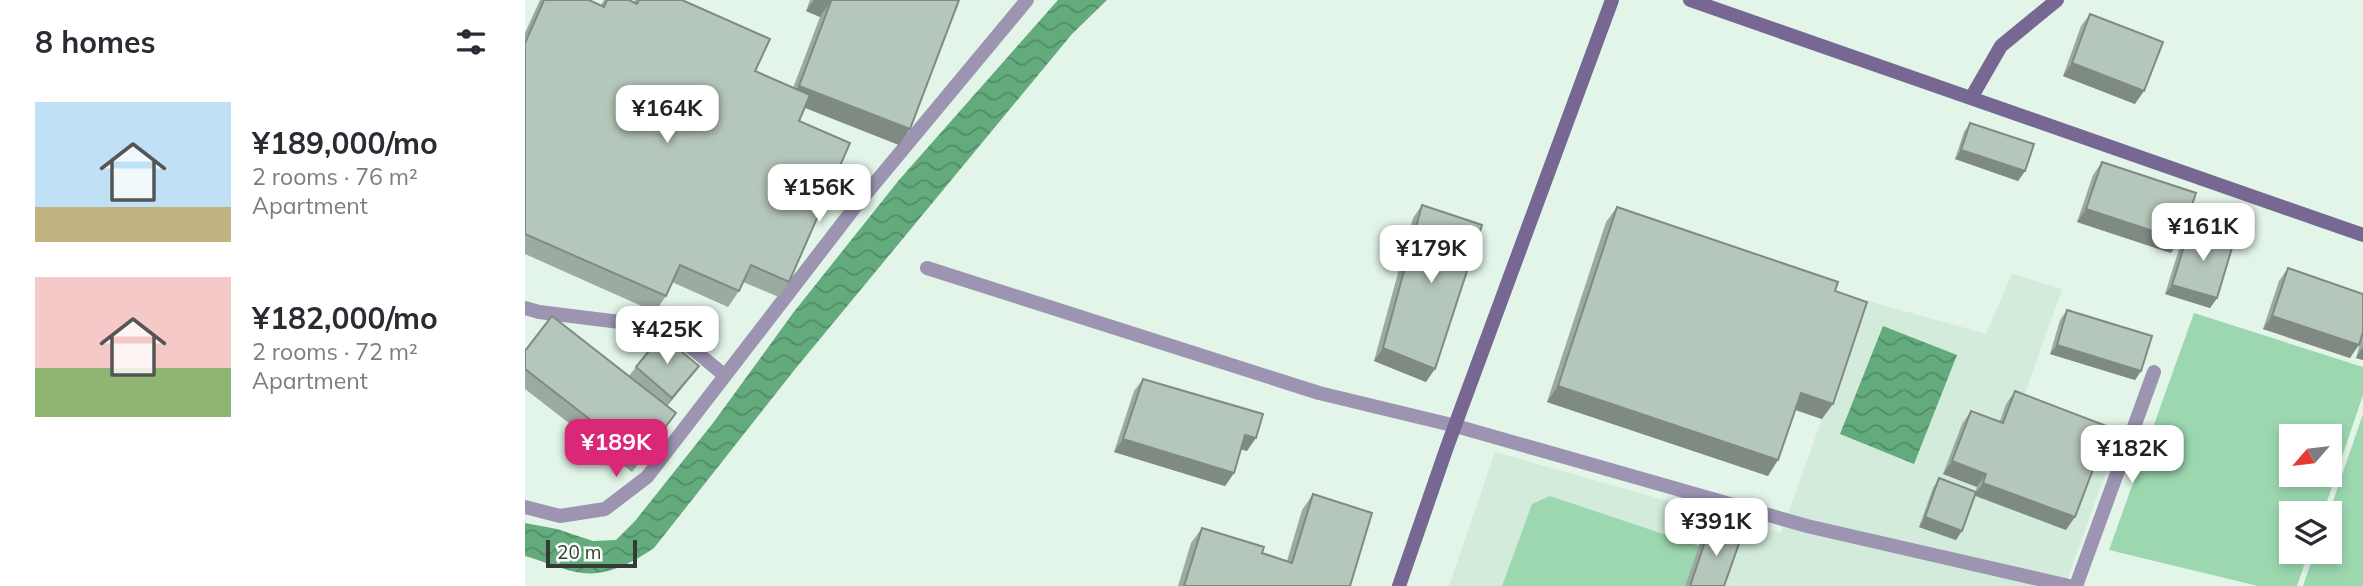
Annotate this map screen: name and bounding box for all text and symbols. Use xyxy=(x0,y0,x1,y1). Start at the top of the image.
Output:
text: 8 homes xyxy=(35,23,156,61)
icon: filters xyxy=(452,23,490,61)
pin: ¥164K xyxy=(618,86,716,145)
text: ¥164K xyxy=(632,93,702,122)
text: ¥189,000/mo xyxy=(252,124,438,162)
icon: home xyxy=(91,130,175,214)
text: 2 rooms · 76 m² xyxy=(252,162,418,191)
pin: ¥156K xyxy=(770,164,868,224)
text: ¥156K xyxy=(784,172,854,201)
text: Apartment xyxy=(252,191,368,220)
pin: ¥161K xyxy=(2154,204,2252,263)
text: ¥161K xyxy=(2168,211,2238,240)
pin: ¥179K xyxy=(1382,226,1480,285)
text: ¥179K xyxy=(1396,233,1466,262)
text: ¥182,000/mo xyxy=(252,299,438,337)
icon: home xyxy=(91,305,175,389)
pin: ¥425K xyxy=(618,306,716,366)
text: ¥425K xyxy=(632,314,702,343)
text: 2 rooms · 72 m² xyxy=(252,337,418,366)
text: Apartment xyxy=(252,366,368,395)
pin: ¥189K xyxy=(567,420,665,479)
north arrow xyxy=(2279,424,2341,486)
map controls xyxy=(2279,424,2342,564)
pin: ¥182K xyxy=(2083,426,2181,485)
text: ¥189K xyxy=(581,427,651,456)
text: ¥182K xyxy=(2097,433,2167,462)
pin: ¥391K xyxy=(1667,498,1765,558)
button: layers xyxy=(2279,501,2342,564)
text: ¥391K xyxy=(1681,506,1751,535)
scale bar xyxy=(546,537,637,569)
text: 20 m xyxy=(557,540,601,564)

